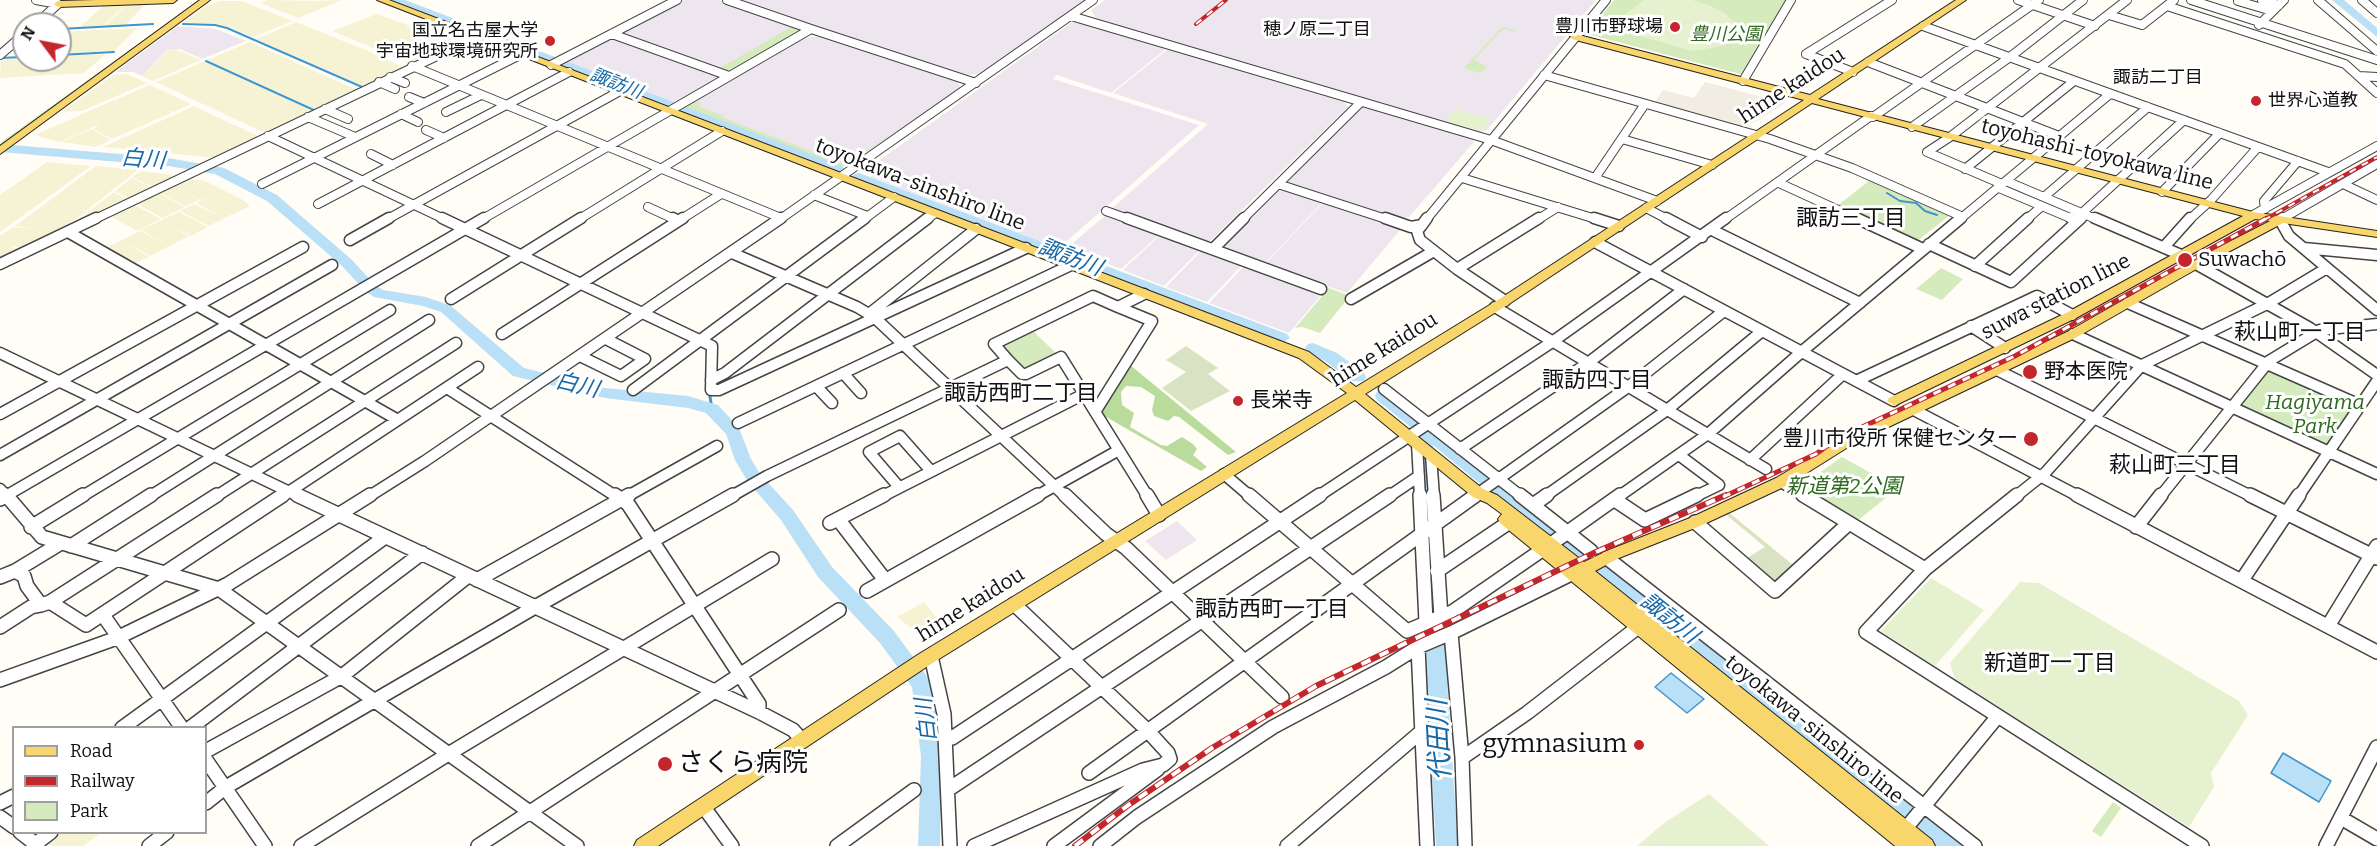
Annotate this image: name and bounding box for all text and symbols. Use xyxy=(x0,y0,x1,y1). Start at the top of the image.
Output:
north arrow xyxy=(12,12,72,72)
place label: 豊川市野球場 xyxy=(1555,16,1663,38)
district label: 穂ノ原二丁目 xyxy=(1263,19,1371,41)
place label: 国立名古屋大学 宇宙地球環境研究所 xyxy=(376,20,538,63)
marker: 豊川市野球場 xyxy=(1668,20,1682,34)
text: N xyxy=(17,23,39,44)
park label: 豊川公園 xyxy=(1690,24,1762,46)
marker: 国立名古屋大学 宇宙地球環境研究所 xyxy=(543,34,557,48)
street label: hime kaidou xyxy=(1734,42,1850,130)
water label: 諏訪川 xyxy=(587,64,645,104)
district label: 諏訪二丁目 xyxy=(2113,67,2203,89)
place label: 世界心道教 xyxy=(2268,90,2358,112)
marker: 世界心道教 xyxy=(2249,94,2263,108)
street label: toyohashi-toyokawa line xyxy=(1978,114,2216,196)
street label: toyokawa-sinshiro line xyxy=(812,133,1028,237)
water label: 白川 xyxy=(120,145,166,175)
district label: 諏訪三丁目 xyxy=(1796,206,1906,232)
water label: 諏訪川 xyxy=(1034,234,1106,282)
place label: Suwachō xyxy=(2198,247,2286,273)
street label: suwa station line xyxy=(1977,248,2135,346)
marker: Suwachō xyxy=(2176,251,2194,269)
street label: hime kaidou xyxy=(1326,307,1442,393)
district label: 萩山町一丁目 xyxy=(2234,320,2366,346)
place label: 野本医院 xyxy=(2044,359,2128,385)
marker: 野本医院 xyxy=(2021,363,2039,381)
water label: 白川 xyxy=(553,368,601,404)
district label: 諏訪四丁目 xyxy=(1542,368,1652,394)
district label: 諏訪西町二丁目 xyxy=(944,381,1098,407)
place label: 長栄寺 xyxy=(1250,388,1313,414)
park label: Hagiyama Park xyxy=(2265,390,2365,440)
marker: 長栄寺 xyxy=(1231,394,1245,408)
place label: 豊川市役所 保健センター xyxy=(1783,426,2018,452)
marker: 豊川市役所 保健センター xyxy=(2022,430,2040,448)
district label: 萩山町三丁目 xyxy=(2109,453,2241,479)
park label: 新道第2公園 xyxy=(1786,474,1902,500)
street label: hime kaidou xyxy=(913,562,1029,648)
water label: 諏訪川 xyxy=(1635,588,1703,650)
district label: 諏訪西町一丁目 xyxy=(1195,597,1349,623)
street label: toyokawa-sinshiro line xyxy=(1720,650,1908,810)
district label: 新道町一丁目 xyxy=(1984,651,2116,677)
water label: 白川 xyxy=(911,697,943,743)
water label: 代田川 xyxy=(1422,699,1458,781)
legend xyxy=(12,726,207,834)
place label: gymnasium xyxy=(1483,729,1627,761)
marker: gymnasium xyxy=(1632,738,1646,752)
text: Road xyxy=(70,740,112,762)
place label: さくら病院 xyxy=(678,748,808,780)
marker: さくら病院 xyxy=(656,755,674,773)
text: Railway xyxy=(70,770,134,792)
text: Park xyxy=(70,800,108,822)

